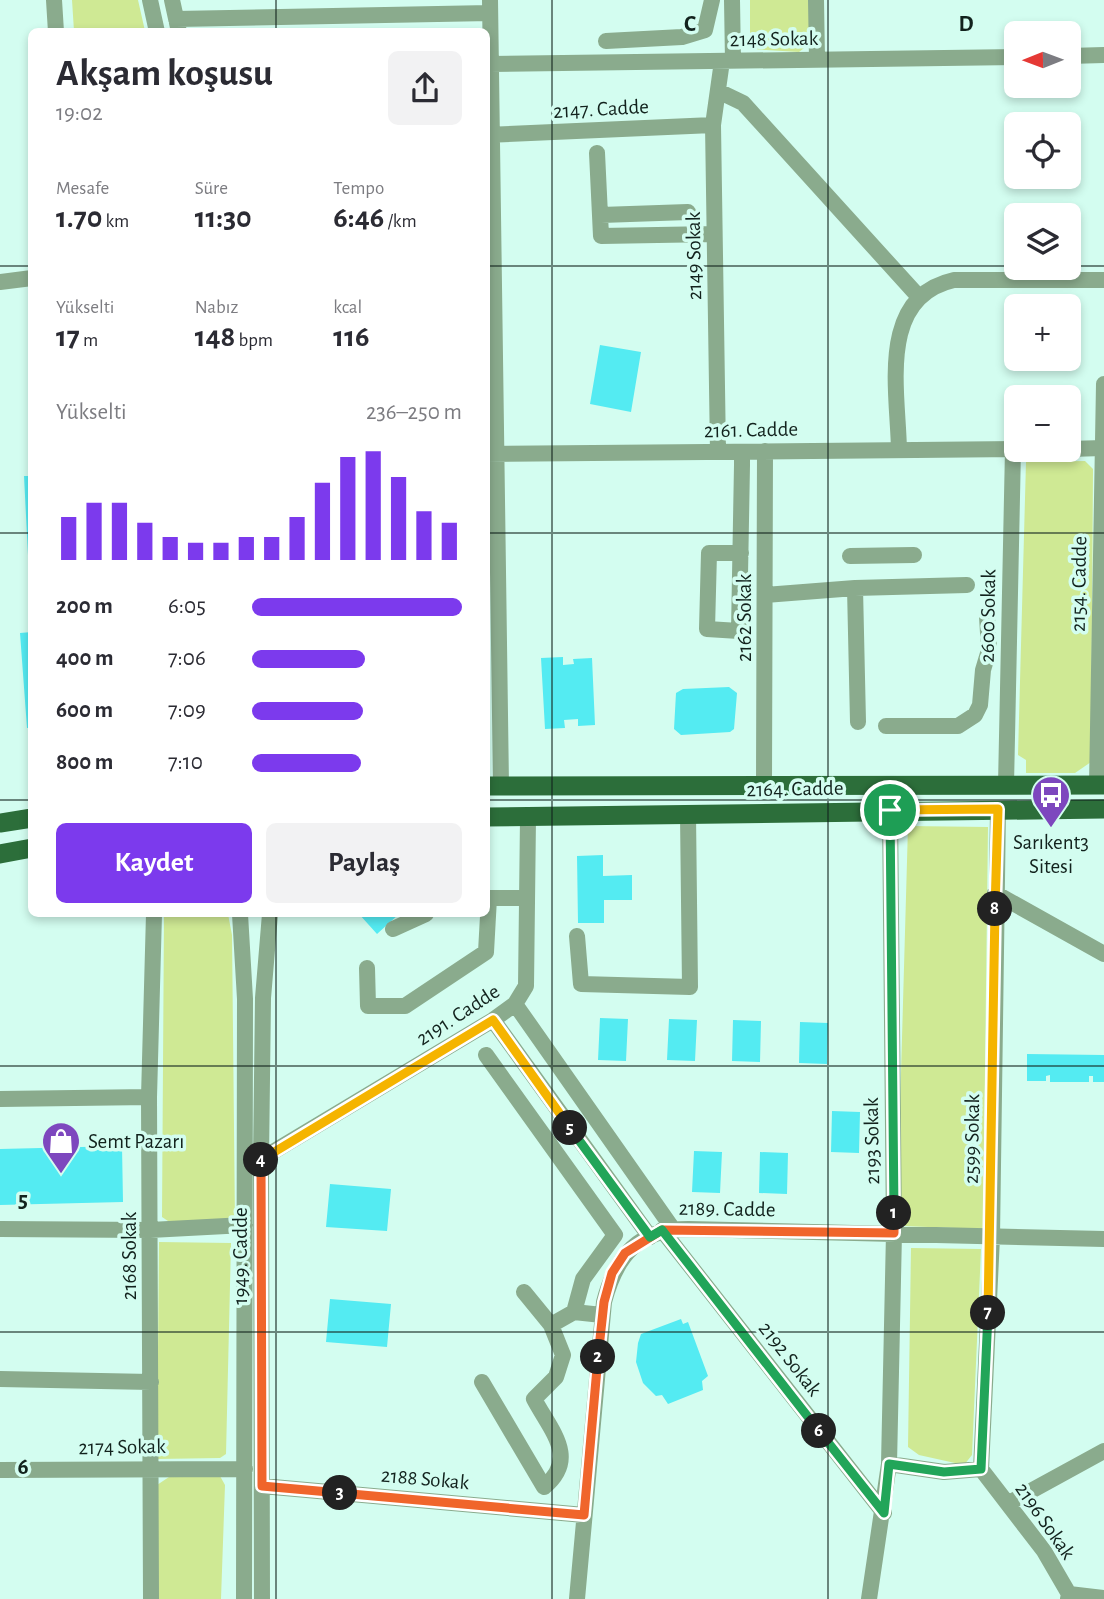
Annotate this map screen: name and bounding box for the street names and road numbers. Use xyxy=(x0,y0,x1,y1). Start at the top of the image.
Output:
street label: 2148 Sokak xyxy=(730,28,819,50)
street label: 2147. Cadde xyxy=(553,96,649,122)
street label: 2149 Sokak xyxy=(683,211,705,300)
street label: 2161. Cadde xyxy=(704,419,798,441)
street label: 2154. Cadde xyxy=(1068,536,1090,632)
street label: 2600 Sokak xyxy=(977,569,999,663)
street label: 2162 Sokak xyxy=(734,574,755,662)
street label: 2164. Cadde xyxy=(746,778,844,800)
street label: 2191. Cadde xyxy=(413,981,503,1049)
street label: 2599 Sokak xyxy=(961,1094,983,1184)
street label: 2193 Sokak xyxy=(861,1097,883,1185)
street label: 2189. Cadde xyxy=(678,1198,776,1220)
street label: 1949. Cadde xyxy=(230,1207,251,1305)
street label: 2168 Sokak xyxy=(119,1211,140,1300)
street label: 2192 Sokak xyxy=(755,1318,826,1400)
street label: 2174 Sokak xyxy=(78,1436,166,1458)
street label: 2188 Sokak xyxy=(380,1465,470,1493)
street label: 2196 Sokak xyxy=(1011,1479,1079,1563)

